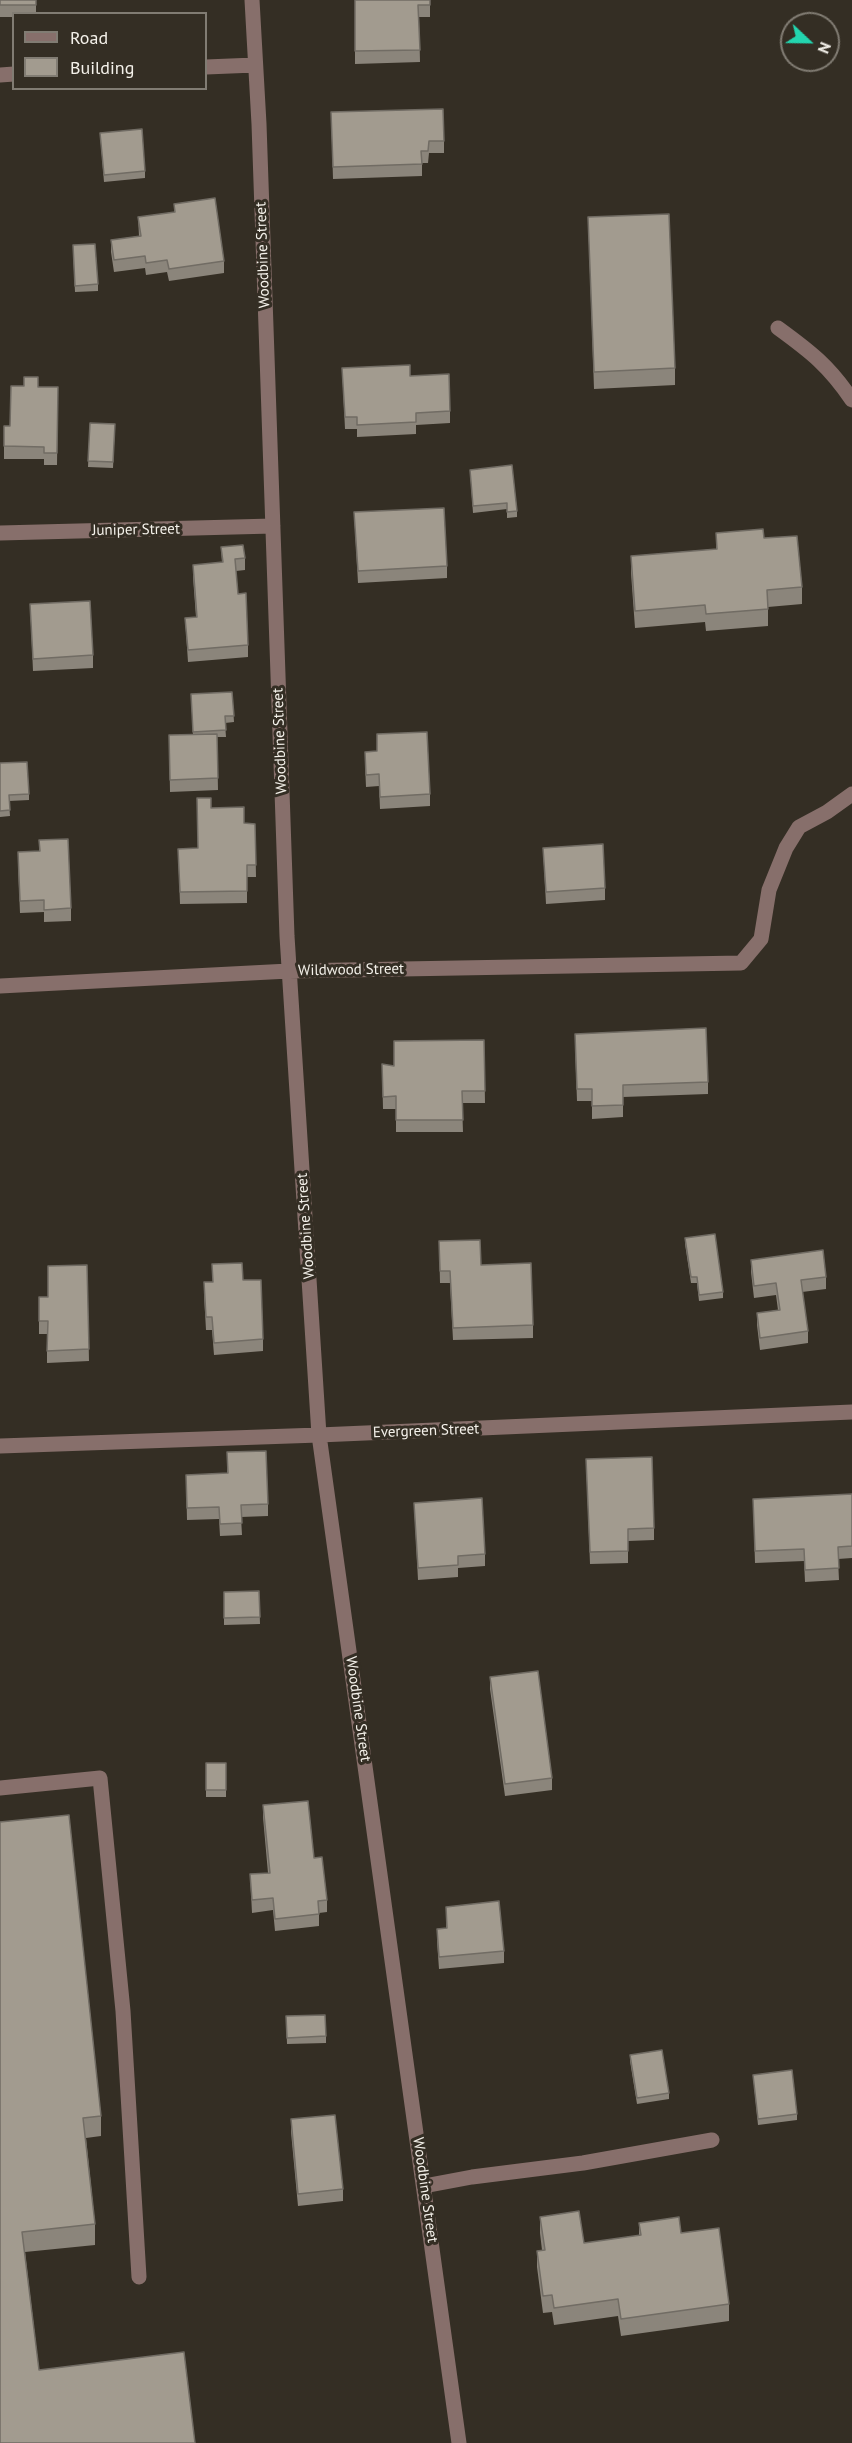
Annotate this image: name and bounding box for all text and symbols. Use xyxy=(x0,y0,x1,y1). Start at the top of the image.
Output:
legend xyxy=(12,12,207,90)
north arrow xyxy=(780,12,840,72)
text: Road xyxy=(70,26,108,49)
text: N xyxy=(814,39,836,57)
text: Building xyxy=(70,56,134,79)
street label: Woodbine Street xyxy=(252,202,274,308)
street label: Juniper Street xyxy=(92,520,180,540)
street label: Woodbine Street xyxy=(269,688,291,794)
street label: Wildwood Street xyxy=(298,960,404,980)
street label: Woodbine Street xyxy=(293,1172,319,1280)
street label: Evergreen Street xyxy=(372,1420,480,1442)
street label: Woodbine Street xyxy=(342,1655,374,1763)
street label: Woodbine Street xyxy=(409,2136,441,2244)

